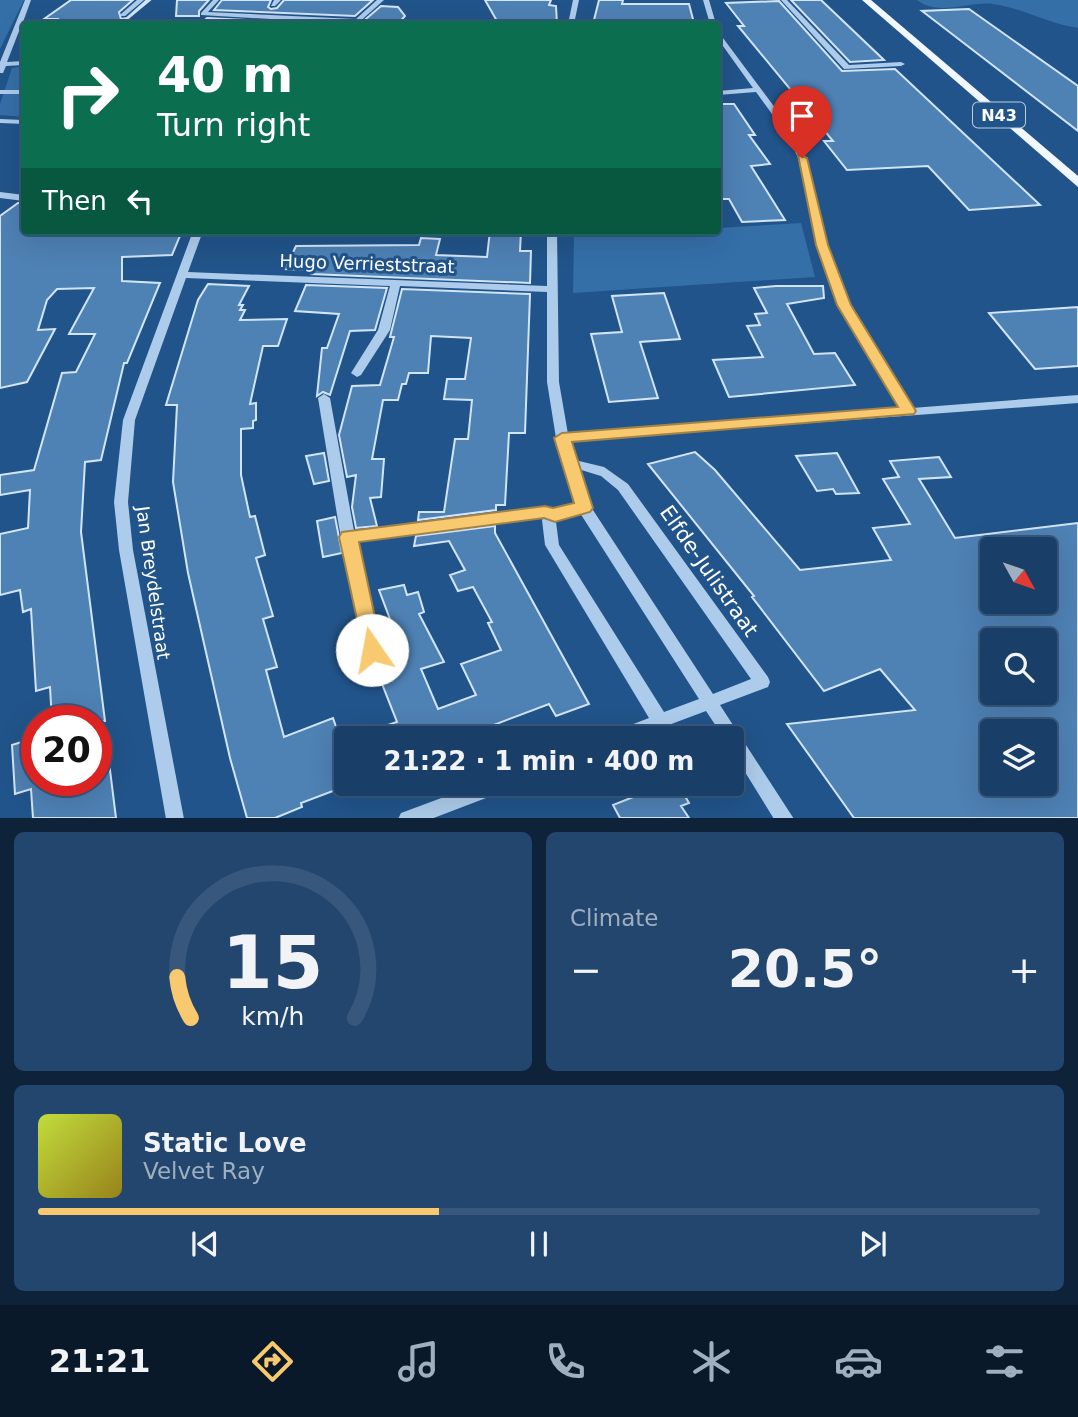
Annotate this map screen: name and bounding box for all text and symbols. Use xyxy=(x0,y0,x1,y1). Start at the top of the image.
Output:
text: 40 m xyxy=(157,47,293,104)
icon: right xyxy=(42,49,133,140)
pin xyxy=(772,86,832,158)
icon: arrive xyxy=(783,97,821,135)
road number: N43 xyxy=(973,102,1025,127)
text: Turn right xyxy=(157,106,310,144)
icon: left xyxy=(121,182,159,220)
text: Then xyxy=(42,186,107,216)
street label: Hugo Verrieststraat xyxy=(279,250,455,277)
street label: Elfde-Julistraat xyxy=(655,501,763,641)
street label: Jan Breydelstraat xyxy=(132,504,175,661)
north arrow xyxy=(980,537,1057,614)
map controls xyxy=(980,537,1057,796)
position arrow xyxy=(335,613,409,687)
button: search xyxy=(980,628,1057,705)
speed limit sign: 20 xyxy=(21,705,112,796)
button: layers xyxy=(980,719,1057,796)
text: 21:22 · 1 min · 400 m xyxy=(384,746,694,776)
text: Climate xyxy=(570,905,659,931)
text: 15 xyxy=(222,920,324,1005)
text: 20.5° xyxy=(728,939,882,999)
text: − xyxy=(570,948,602,992)
text: + xyxy=(1008,948,1040,992)
text: km/h xyxy=(241,1001,305,1030)
text: Static Love xyxy=(143,1128,307,1158)
text: Velvet Ray xyxy=(143,1158,265,1184)
icon: previous xyxy=(186,1225,224,1263)
icon: pause xyxy=(520,1225,558,1263)
icon: next xyxy=(854,1225,892,1263)
icon: directions xyxy=(248,1337,297,1386)
icon: music xyxy=(394,1337,443,1386)
icon: phone xyxy=(541,1337,590,1386)
icon: climate xyxy=(687,1337,736,1386)
icon: car xyxy=(834,1337,883,1386)
icon: filters xyxy=(980,1337,1029,1386)
text: 21:21 xyxy=(49,1342,151,1380)

